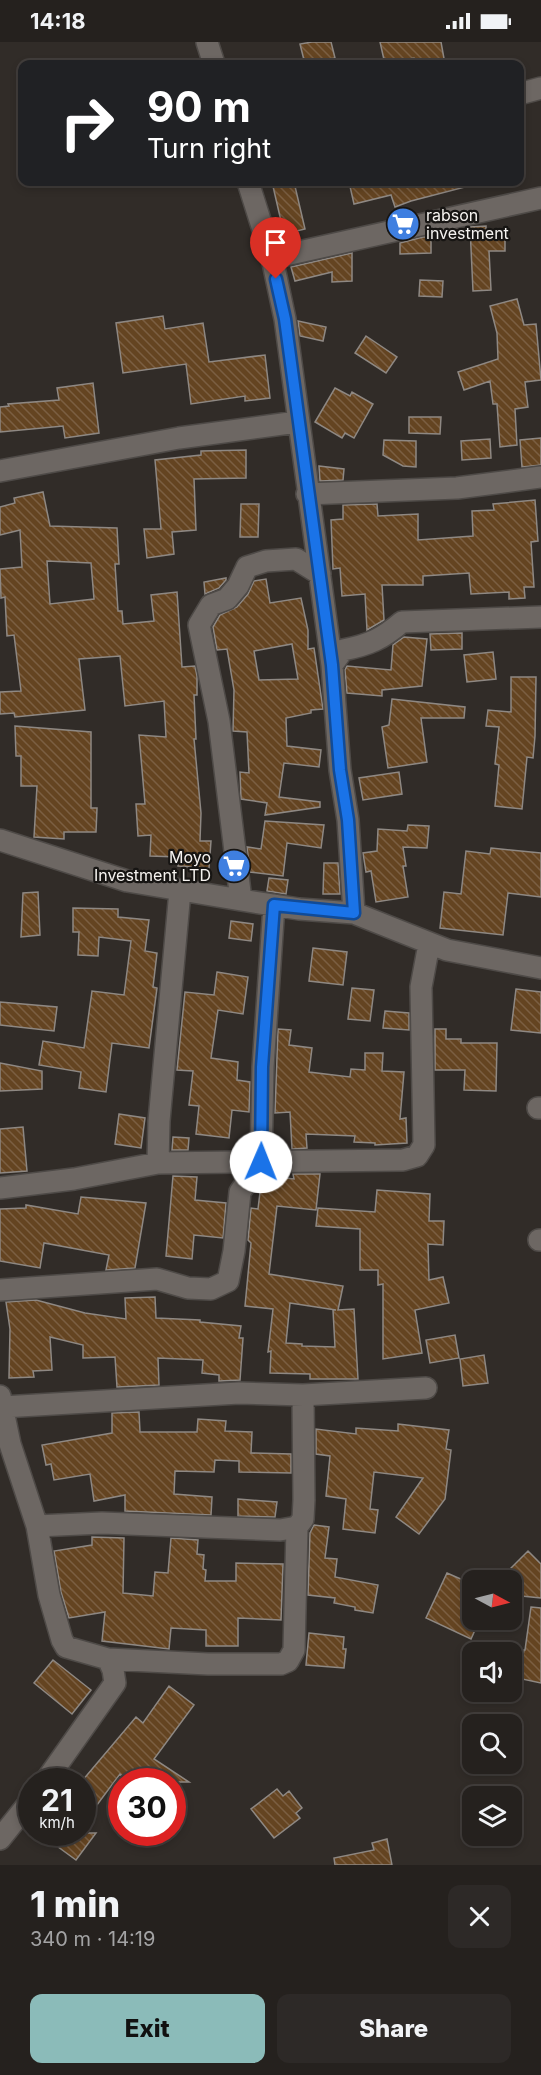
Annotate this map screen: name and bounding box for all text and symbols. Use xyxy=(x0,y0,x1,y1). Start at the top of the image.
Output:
text: 14:18 xyxy=(30,8,86,34)
text: 90 m xyxy=(147,81,251,132)
icon: right xyxy=(48,84,126,162)
text: Turn right xyxy=(147,132,271,165)
place label: rabson investment xyxy=(426,205,509,243)
supermarket icon: rabson investment xyxy=(385,206,421,242)
pin xyxy=(250,217,301,279)
icon: arrive xyxy=(259,226,292,259)
place label: Moyo Investment LTD xyxy=(94,847,211,885)
supermarket icon: Moyo Investment LTD xyxy=(216,848,252,884)
position arrow xyxy=(229,1130,293,1194)
north arrow xyxy=(462,1570,522,1630)
map controls xyxy=(462,1570,522,1846)
button: sound xyxy=(462,1642,522,1702)
button: search xyxy=(462,1714,522,1774)
speed limit sign: 30 xyxy=(108,1768,186,1846)
text: 21 xyxy=(41,1782,73,1818)
button: layers xyxy=(462,1786,522,1846)
text: km/h xyxy=(39,1813,75,1832)
text: 1 min xyxy=(30,1882,120,1926)
button: close xyxy=(448,1885,511,1948)
text: 340 m · 14:19 xyxy=(30,1927,155,1951)
button: Exit xyxy=(30,1994,265,2063)
button: Share xyxy=(277,1994,511,2063)

